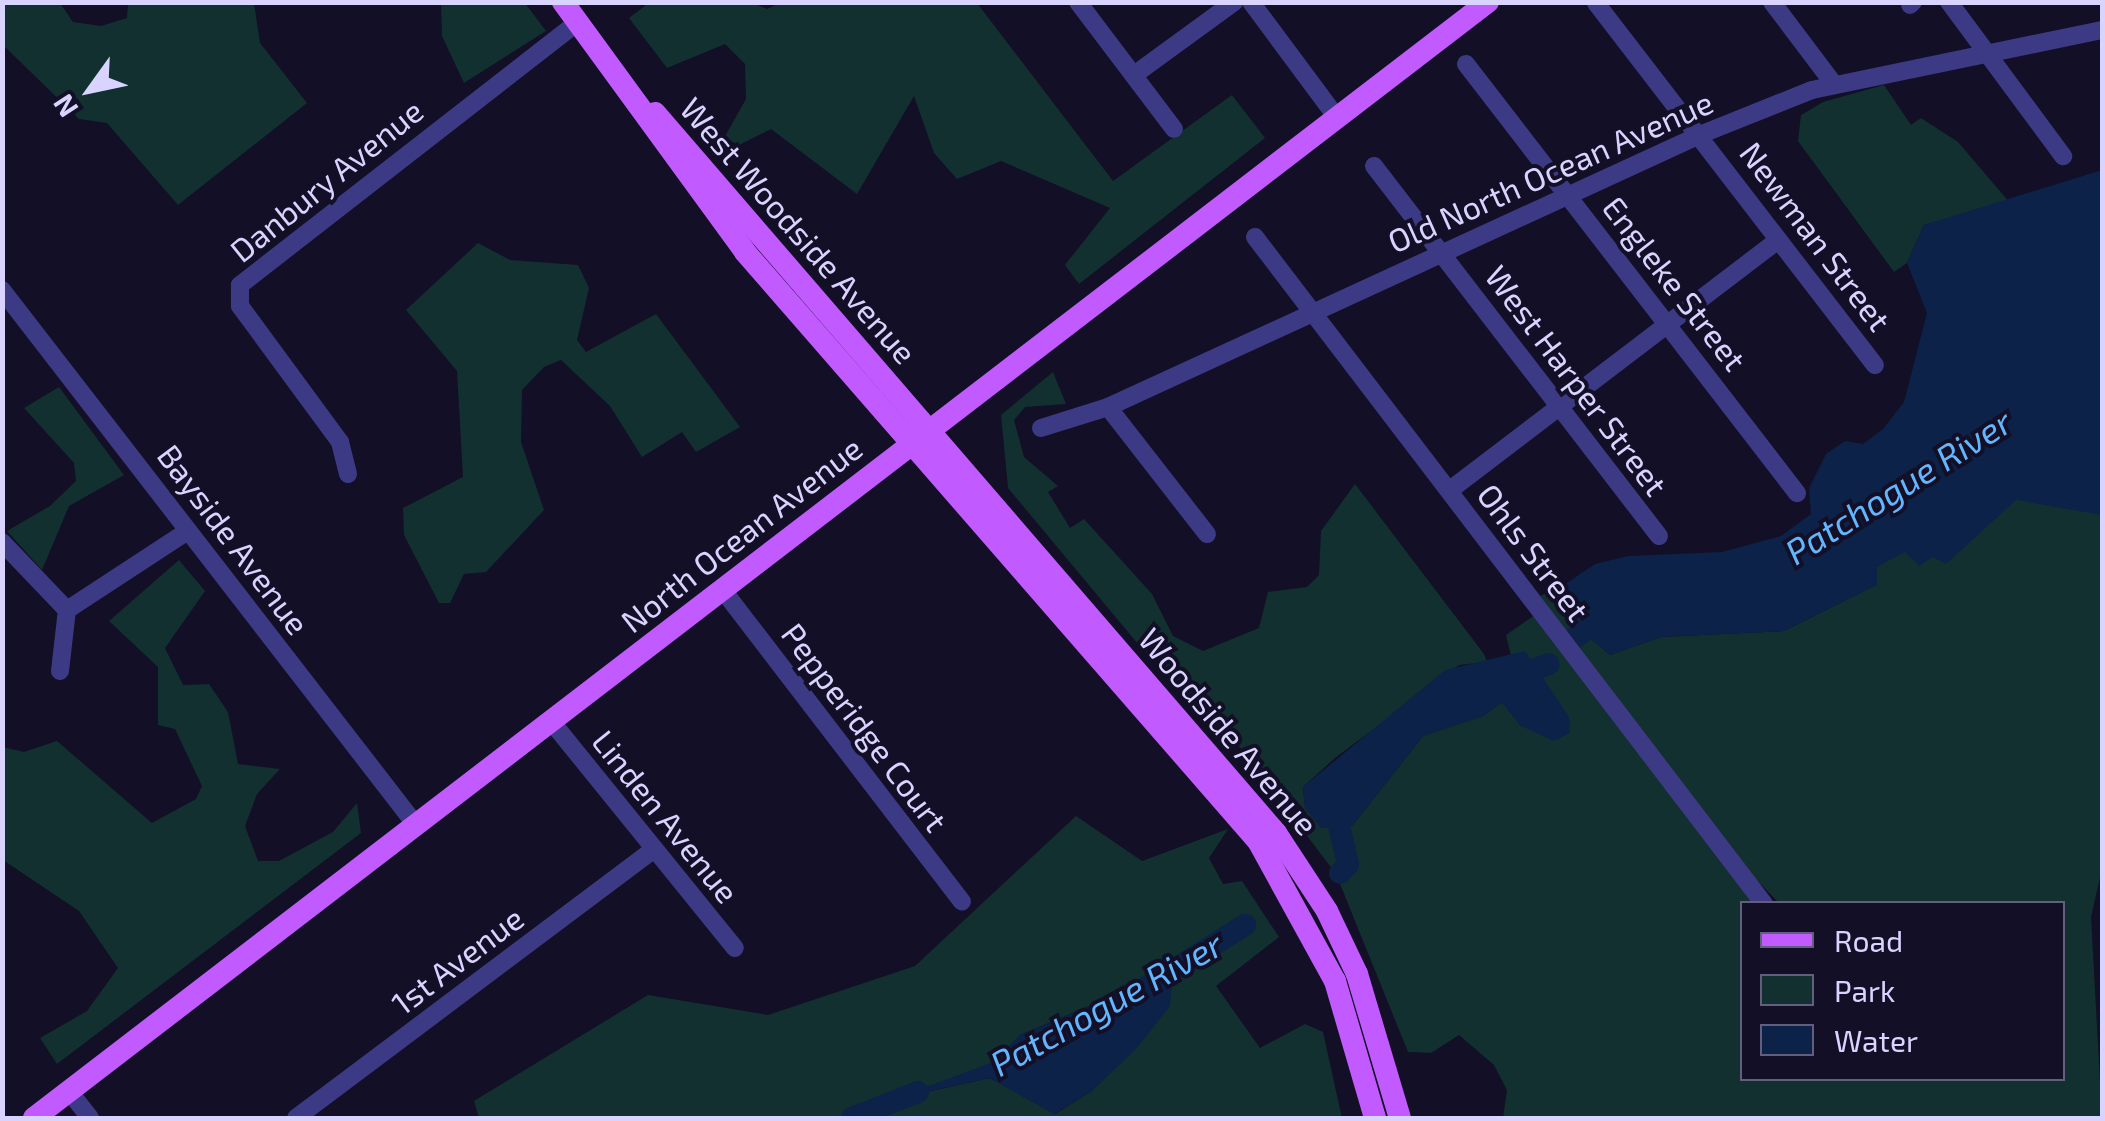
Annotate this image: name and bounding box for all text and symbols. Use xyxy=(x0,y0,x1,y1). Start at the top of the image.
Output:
north arrow xyxy=(40,40,140,140)
street label: Old North Ocean Avenue xyxy=(1381,82,1719,260)
text: N xyxy=(45,89,85,124)
street label: West Woodside Avenue xyxy=(673,89,925,371)
street label: Danbury Avenue xyxy=(221,90,431,270)
street label: Newman Street xyxy=(1733,134,1899,338)
street label: Engleke Street xyxy=(1595,188,1755,378)
street label: West Harper Street xyxy=(1478,257,1676,503)
water label: Patchogue River xyxy=(1777,400,2019,572)
street label: North Ocean Avenue xyxy=(613,428,869,640)
street label: Bayside Avenue xyxy=(150,436,318,642)
street label: Ohls Street xyxy=(1470,476,1598,628)
street label: Pepperidge Court xyxy=(774,615,956,839)
street label: Woodside Avenue xyxy=(1131,620,1327,842)
street label: Linden Avenue xyxy=(585,722,747,910)
street label: 1st Avenue xyxy=(383,898,531,1022)
legend xyxy=(1740,901,2065,1081)
water label: Patchogue River xyxy=(983,922,1229,1084)
text: Road xyxy=(1834,922,1903,958)
text: Park xyxy=(1834,972,1895,1008)
text: Water xyxy=(1834,1022,1918,1058)

